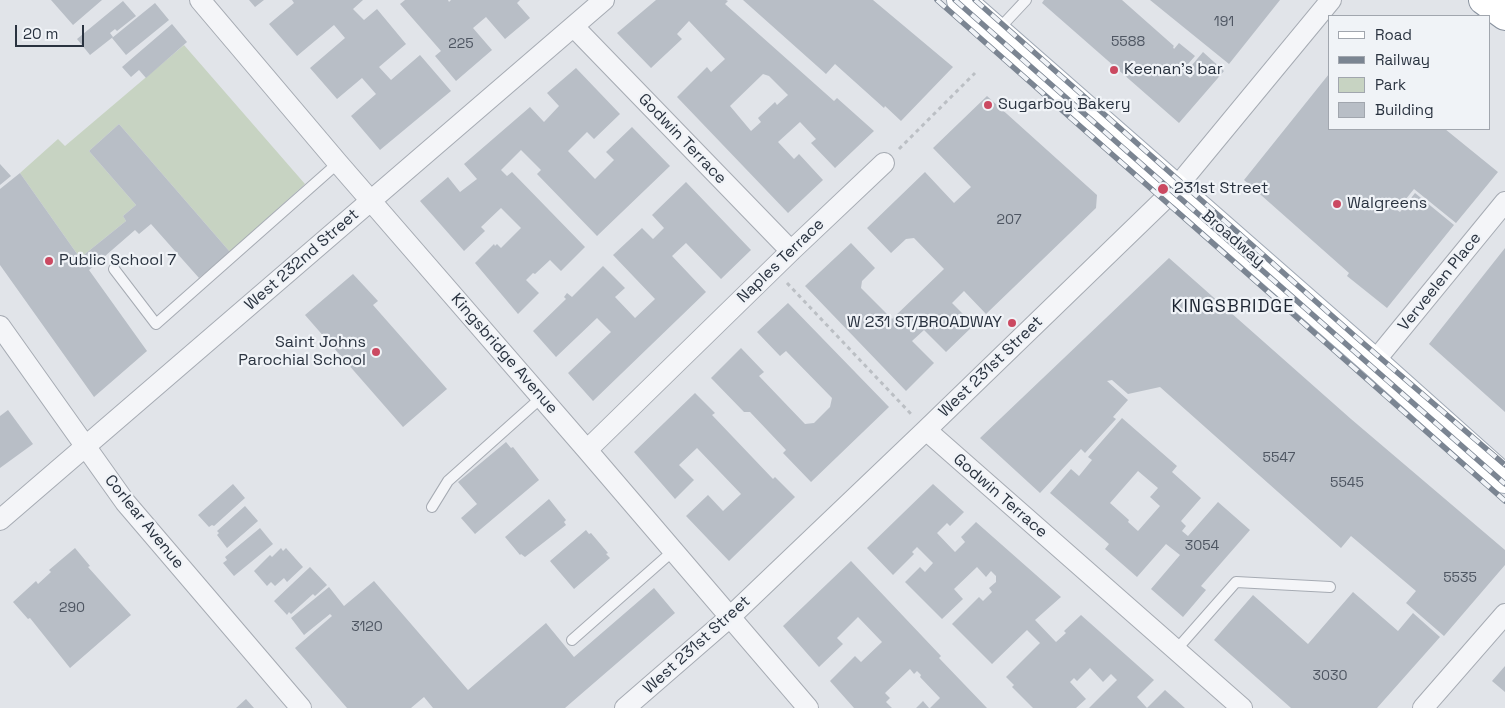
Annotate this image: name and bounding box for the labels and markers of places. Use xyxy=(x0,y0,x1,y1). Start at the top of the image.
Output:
place label: Keenan's bar xyxy=(1124,60,1223,80)
marker: Keenan's bar xyxy=(1108,64,1120,76)
place label: Sugarboy Bakery xyxy=(998,95,1130,115)
marker: Sugarboy Bakery xyxy=(982,99,994,111)
place label: 231st Street xyxy=(1174,179,1268,199)
marker: 231st Street xyxy=(1156,182,1170,196)
place label: Walgreens xyxy=(1347,194,1427,214)
marker: Walgreens xyxy=(1331,198,1343,210)
place label: Public School 7 xyxy=(59,251,176,271)
marker: Public School 7 xyxy=(43,255,55,267)
place label: W 231 ST/BROADWAY xyxy=(847,313,1002,333)
marker: W 231 ST/BROADWAY xyxy=(1006,317,1018,329)
place label: Saint Johns Parochial School xyxy=(238,333,366,371)
marker: Saint Johns Parochial School xyxy=(370,346,382,358)

